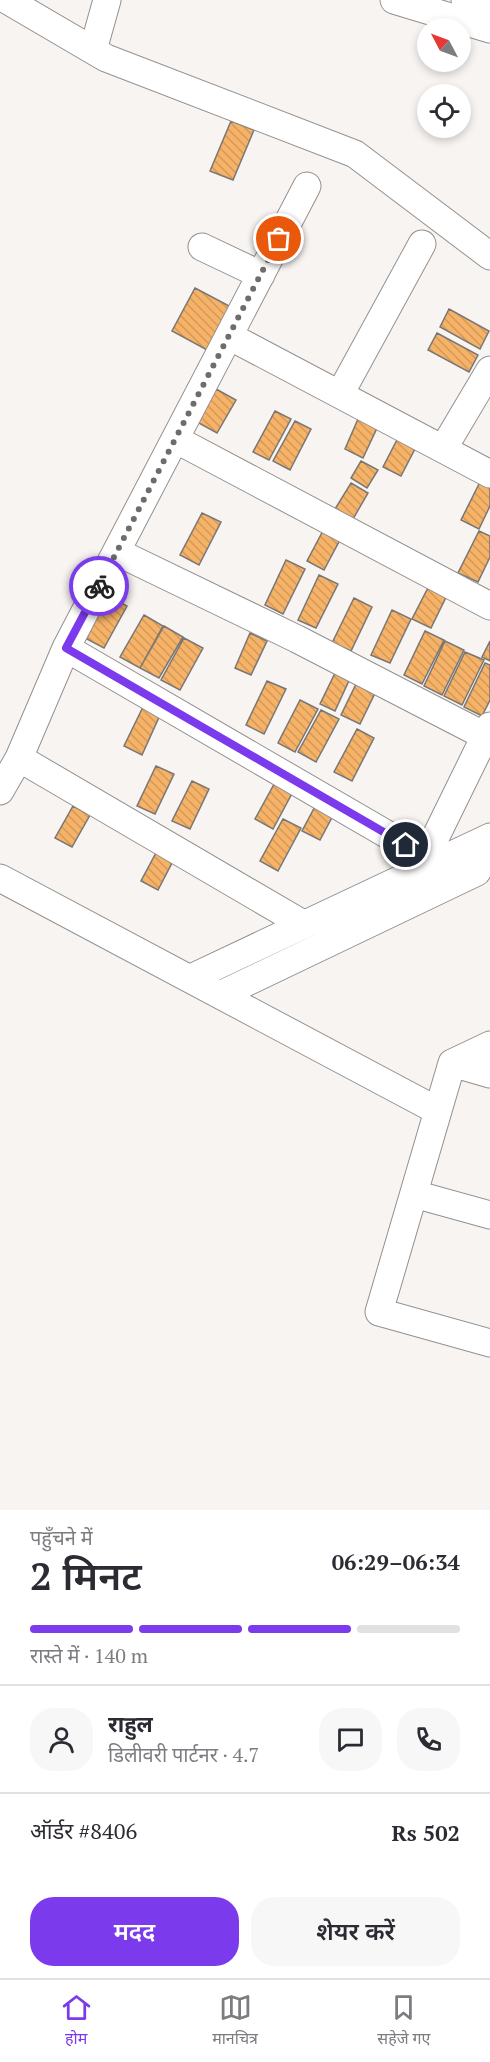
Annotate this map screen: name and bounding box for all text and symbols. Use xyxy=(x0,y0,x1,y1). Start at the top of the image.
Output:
north arrow xyxy=(417,18,471,72)
map controls xyxy=(417,18,471,138)
button: locate xyxy=(417,84,471,138)
pin xyxy=(253,213,304,264)
icon: bag xyxy=(262,222,295,255)
courier xyxy=(69,556,129,616)
icon: bike xyxy=(83,570,116,603)
pin xyxy=(380,819,431,870)
icon: home xyxy=(389,828,422,861)
text: पहुँचने में xyxy=(30,1524,93,1551)
text: 06:29–06:34 xyxy=(332,1547,460,1576)
text: 2 मिनट xyxy=(30,1549,142,1601)
text: रास्ते में · 140 m xyxy=(30,1642,148,1669)
button: person xyxy=(30,1708,93,1771)
button: chat xyxy=(319,1708,382,1771)
button: phone xyxy=(397,1708,460,1771)
text: राहुल xyxy=(108,1709,153,1738)
text: डिलीवरी पार्टनर · 4.7 xyxy=(108,1741,259,1768)
text: ऑर्डर #8406 xyxy=(30,1816,137,1845)
text: Rs 502 xyxy=(391,1818,460,1847)
button: मदद xyxy=(30,1897,239,1966)
button: शेयर करें xyxy=(251,1897,460,1966)
tab: होम xyxy=(60,1991,93,2051)
tab: मानचित्र xyxy=(212,1991,258,2051)
tab: सहेजे गए xyxy=(377,1991,430,2051)

